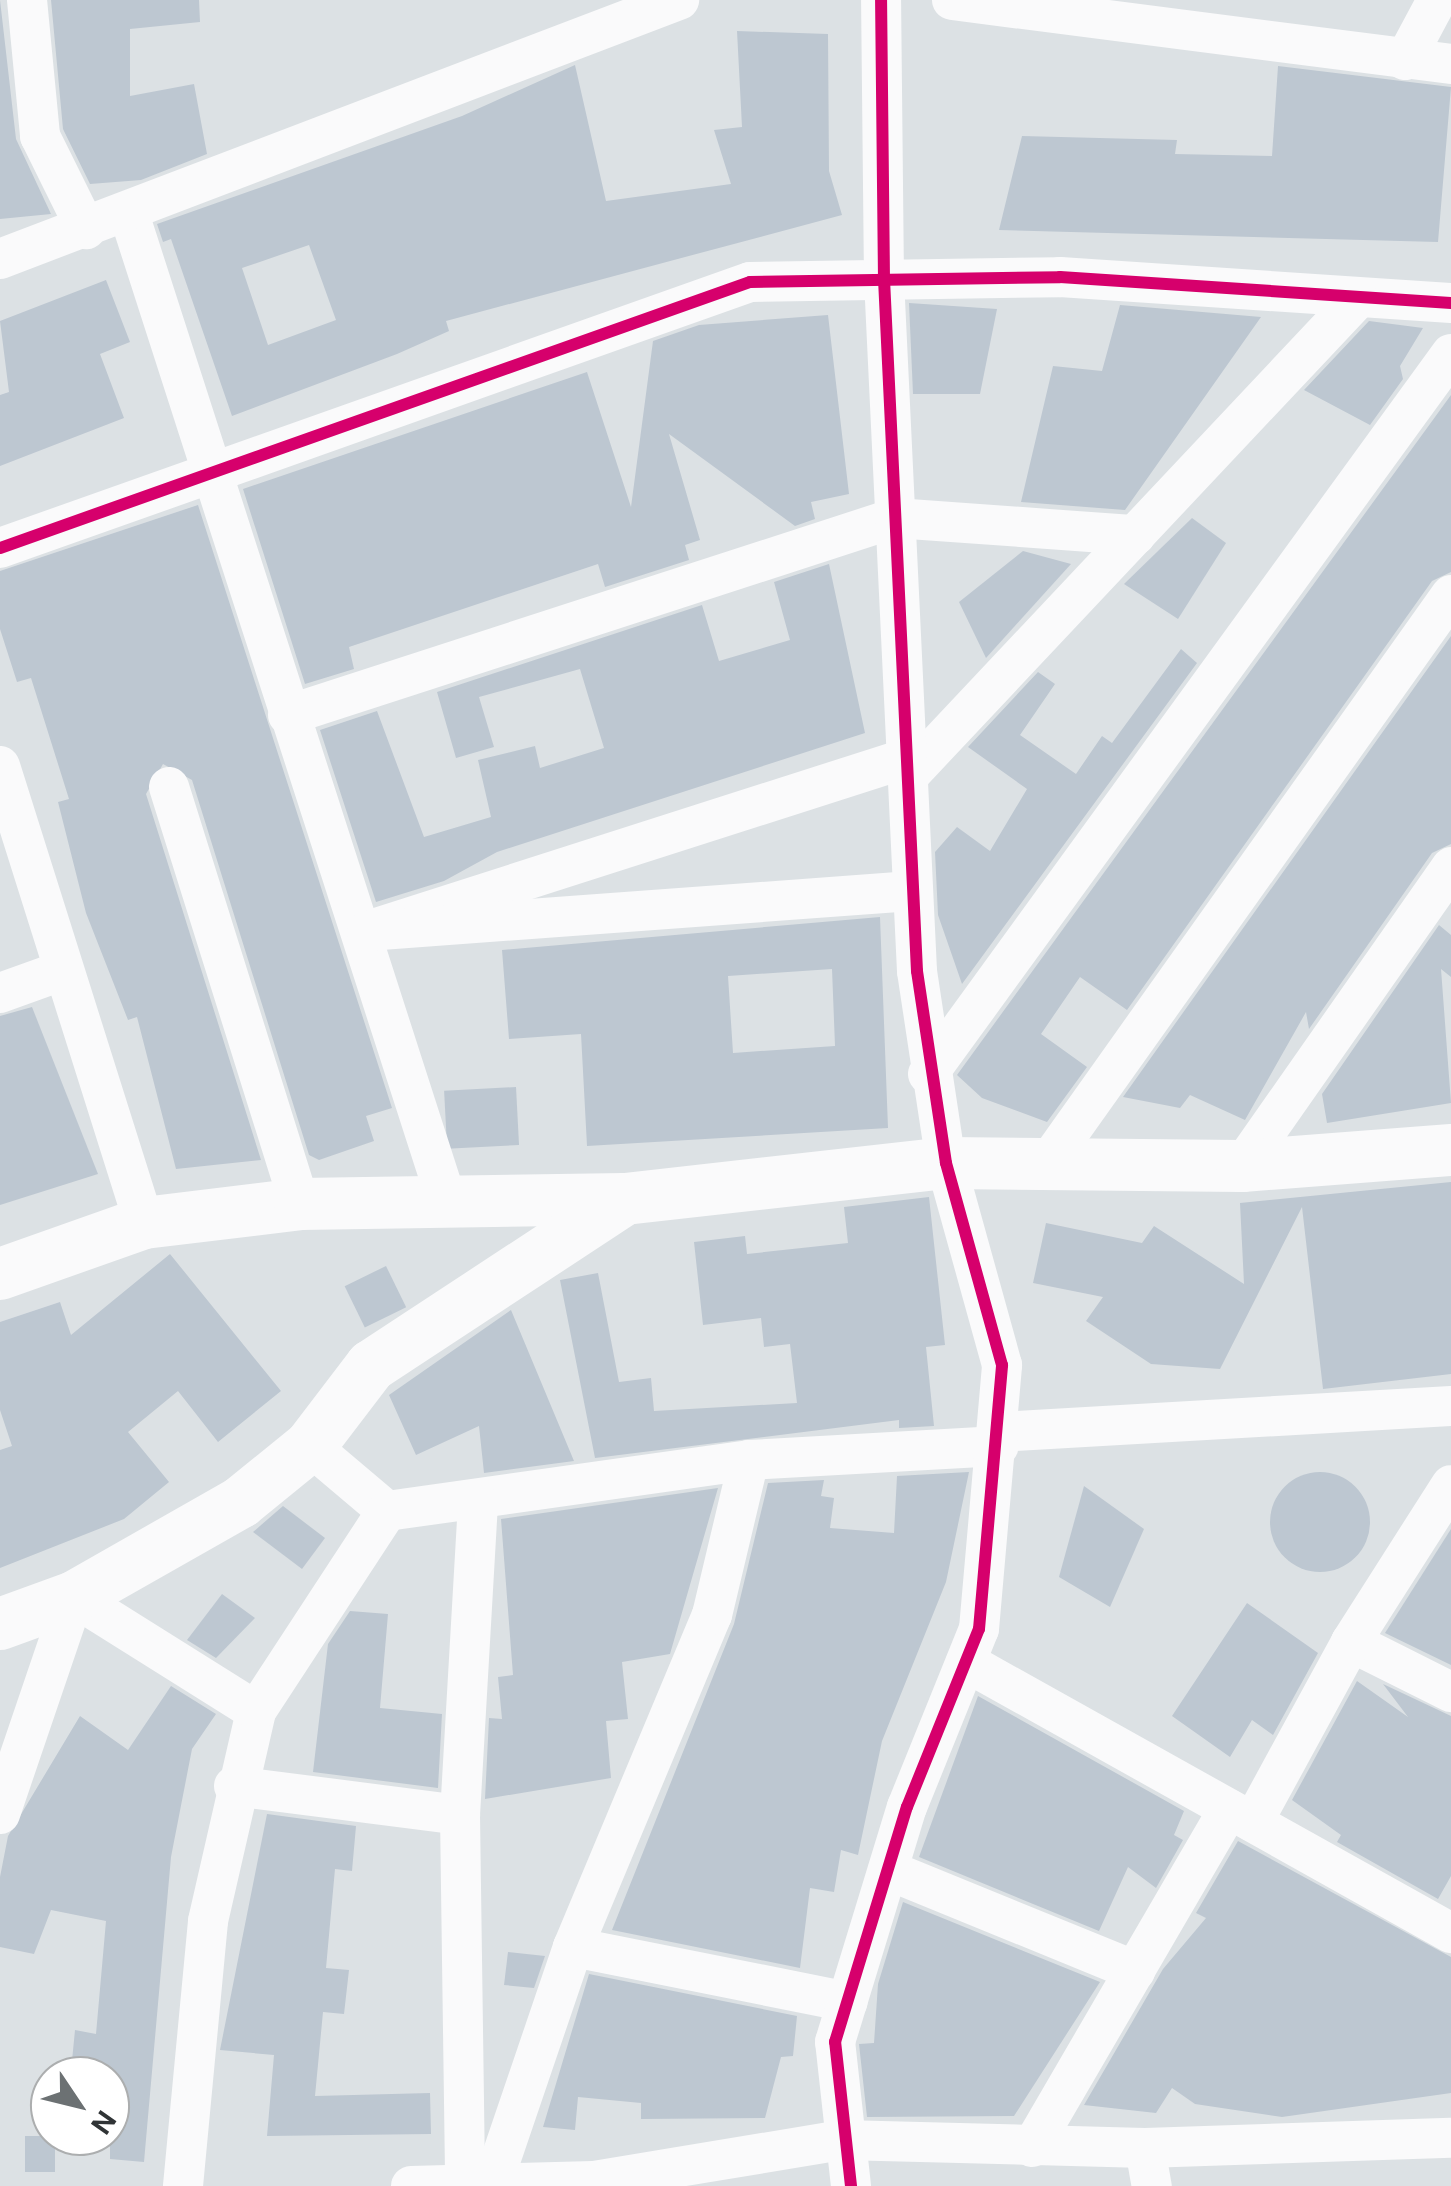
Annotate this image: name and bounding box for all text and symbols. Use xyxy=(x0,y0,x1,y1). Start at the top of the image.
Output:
north arrow xyxy=(30,2056,130,2156)
text: N xyxy=(82,2103,124,2141)

